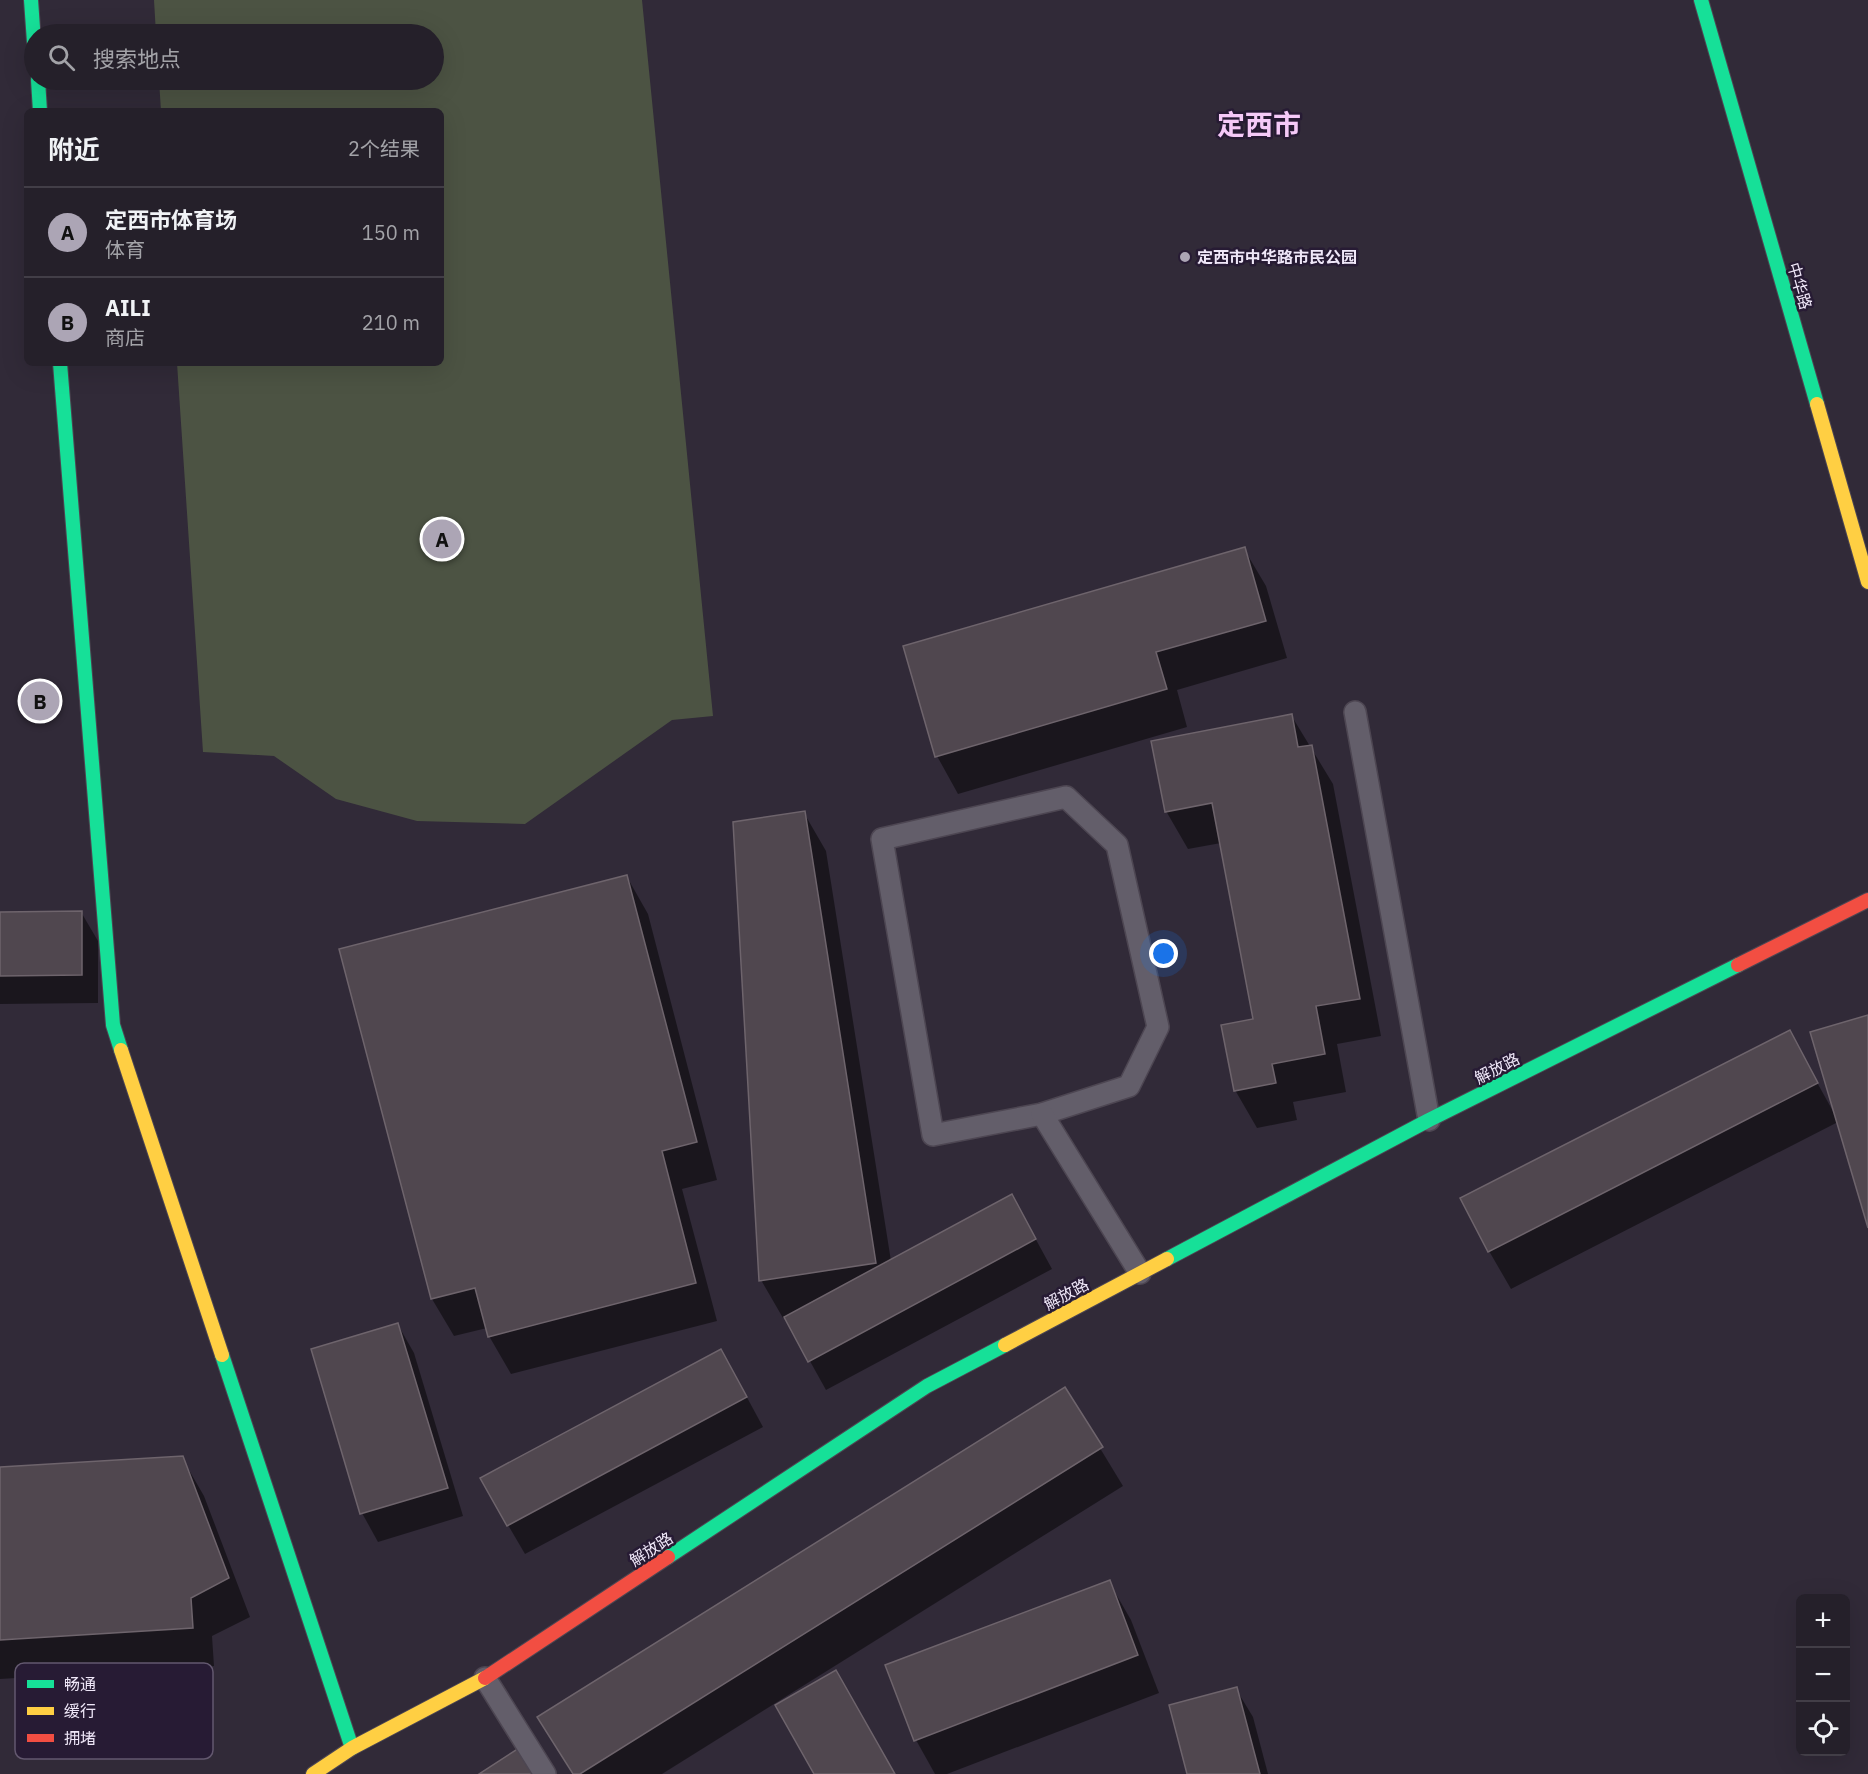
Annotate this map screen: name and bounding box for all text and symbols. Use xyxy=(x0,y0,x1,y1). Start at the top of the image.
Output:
search box xyxy=(24,24,444,90)
icon: search xyxy=(45,41,78,74)
text: 搜索地点 xyxy=(93,44,181,73)
district label: 定西市 xyxy=(1217,106,1301,143)
text: 附近 xyxy=(48,132,100,166)
text: 2个结果 xyxy=(348,135,420,162)
text: 定西市体育场 xyxy=(105,205,237,234)
text: A xyxy=(61,219,74,246)
text: 150 m xyxy=(362,219,420,246)
text: 体育 xyxy=(105,236,145,263)
place label: 定西市中华路市民公园 xyxy=(1197,247,1357,267)
marker: 定西市中华路市民公园 xyxy=(1178,250,1192,264)
street label: 中华路 xyxy=(1784,260,1816,312)
text: AILI xyxy=(105,293,151,322)
text: B xyxy=(61,309,74,336)
text: 210 m xyxy=(362,309,420,336)
text: 商店 xyxy=(105,324,145,351)
pin: A xyxy=(422,516,462,562)
pin: B xyxy=(20,678,60,724)
your location xyxy=(1149,939,1178,968)
street label: 解放路 xyxy=(1471,1048,1523,1088)
street label: 解放路 xyxy=(1040,1274,1092,1314)
street label: 解放路 xyxy=(625,1528,677,1570)
map controls xyxy=(1796,1594,1850,1756)
button: + xyxy=(1796,1594,1850,1648)
button: − xyxy=(1796,1648,1850,1702)
legend xyxy=(15,1663,213,1759)
text: 畅通 xyxy=(64,1674,96,1694)
text: 缓行 xyxy=(64,1701,96,1721)
button: locate xyxy=(1796,1702,1850,1756)
text: 拥堵 xyxy=(64,1728,96,1748)

